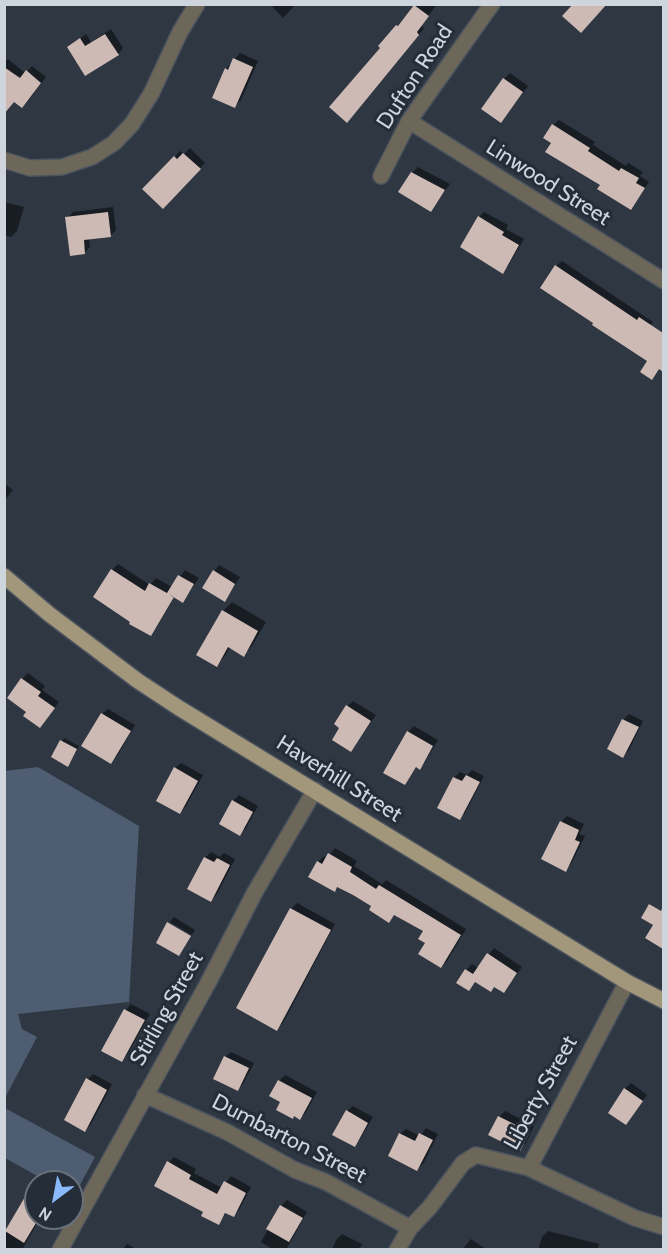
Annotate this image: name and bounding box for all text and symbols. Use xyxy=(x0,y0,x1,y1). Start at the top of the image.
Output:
street label: Dufton Road xyxy=(372,20,458,134)
street label: Linwood Street xyxy=(481,134,615,232)
street label: Haverhill Street xyxy=(271,730,407,828)
street label: Stirling Street xyxy=(125,947,209,1071)
street label: Liberty Street xyxy=(499,1031,583,1155)
street label: Dumbarton Street xyxy=(207,1089,371,1189)
north arrow xyxy=(24,1170,84,1230)
text: N xyxy=(35,1203,55,1225)

